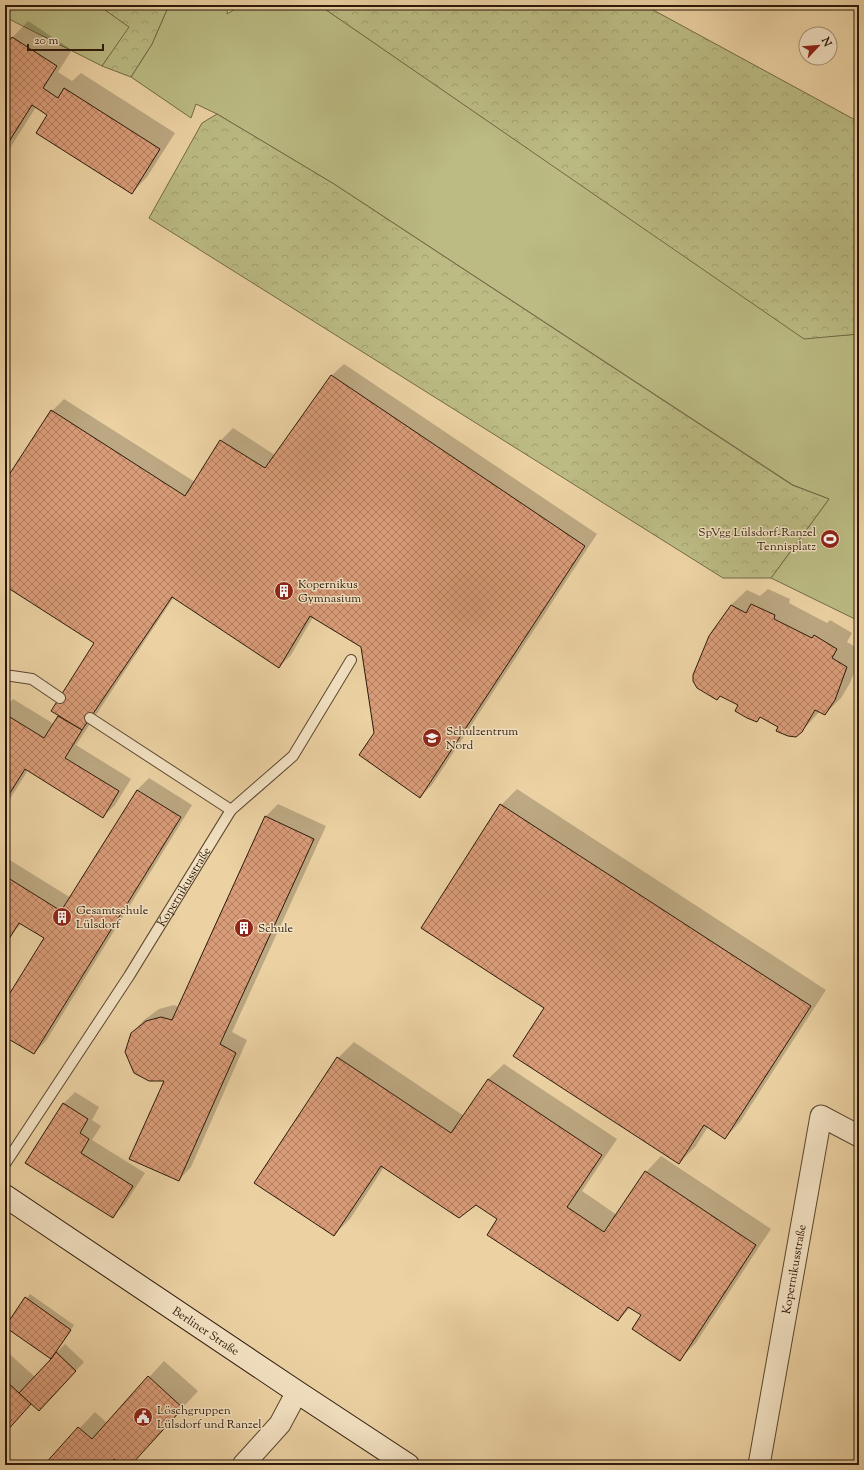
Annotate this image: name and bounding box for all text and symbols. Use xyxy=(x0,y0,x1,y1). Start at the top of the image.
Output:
scale bar xyxy=(28,26,103,52)
north arrow xyxy=(798,26,838,66)
text: 20 m xyxy=(34,32,59,50)
text: N xyxy=(817,34,835,50)
place label: SpVgg Lülsdorf-Ranzel Tennisplatz xyxy=(698,524,817,556)
sports icon: SpVgg Lülsdorf-Ranzel Tennisplatz xyxy=(819,528,841,550)
place label: Kopernikus Gymnasium xyxy=(298,576,361,608)
building icon: Kopernikus Gymnasium xyxy=(273,580,295,602)
place label: Schulzentrum Nord xyxy=(446,723,518,755)
school or university icon: Schulzentrum Nord xyxy=(421,727,443,749)
street label: Kopernikusstraße xyxy=(153,844,216,931)
place label: Gesamtschule Lülsdorf xyxy=(76,902,149,934)
building icon: Gesamtschule Lülsdorf xyxy=(51,906,73,928)
building icon: Schule xyxy=(233,917,255,939)
place label: Schule xyxy=(258,920,294,938)
street label: Kopernikusstraße xyxy=(778,1223,812,1315)
street label: Berliner Straße xyxy=(168,1303,243,1361)
place label: Löschgruppen Lülsdorf und Ranzel xyxy=(157,1402,262,1434)
public building icon: Löschgruppen Lülsdorf und Ranzel xyxy=(132,1406,154,1428)

